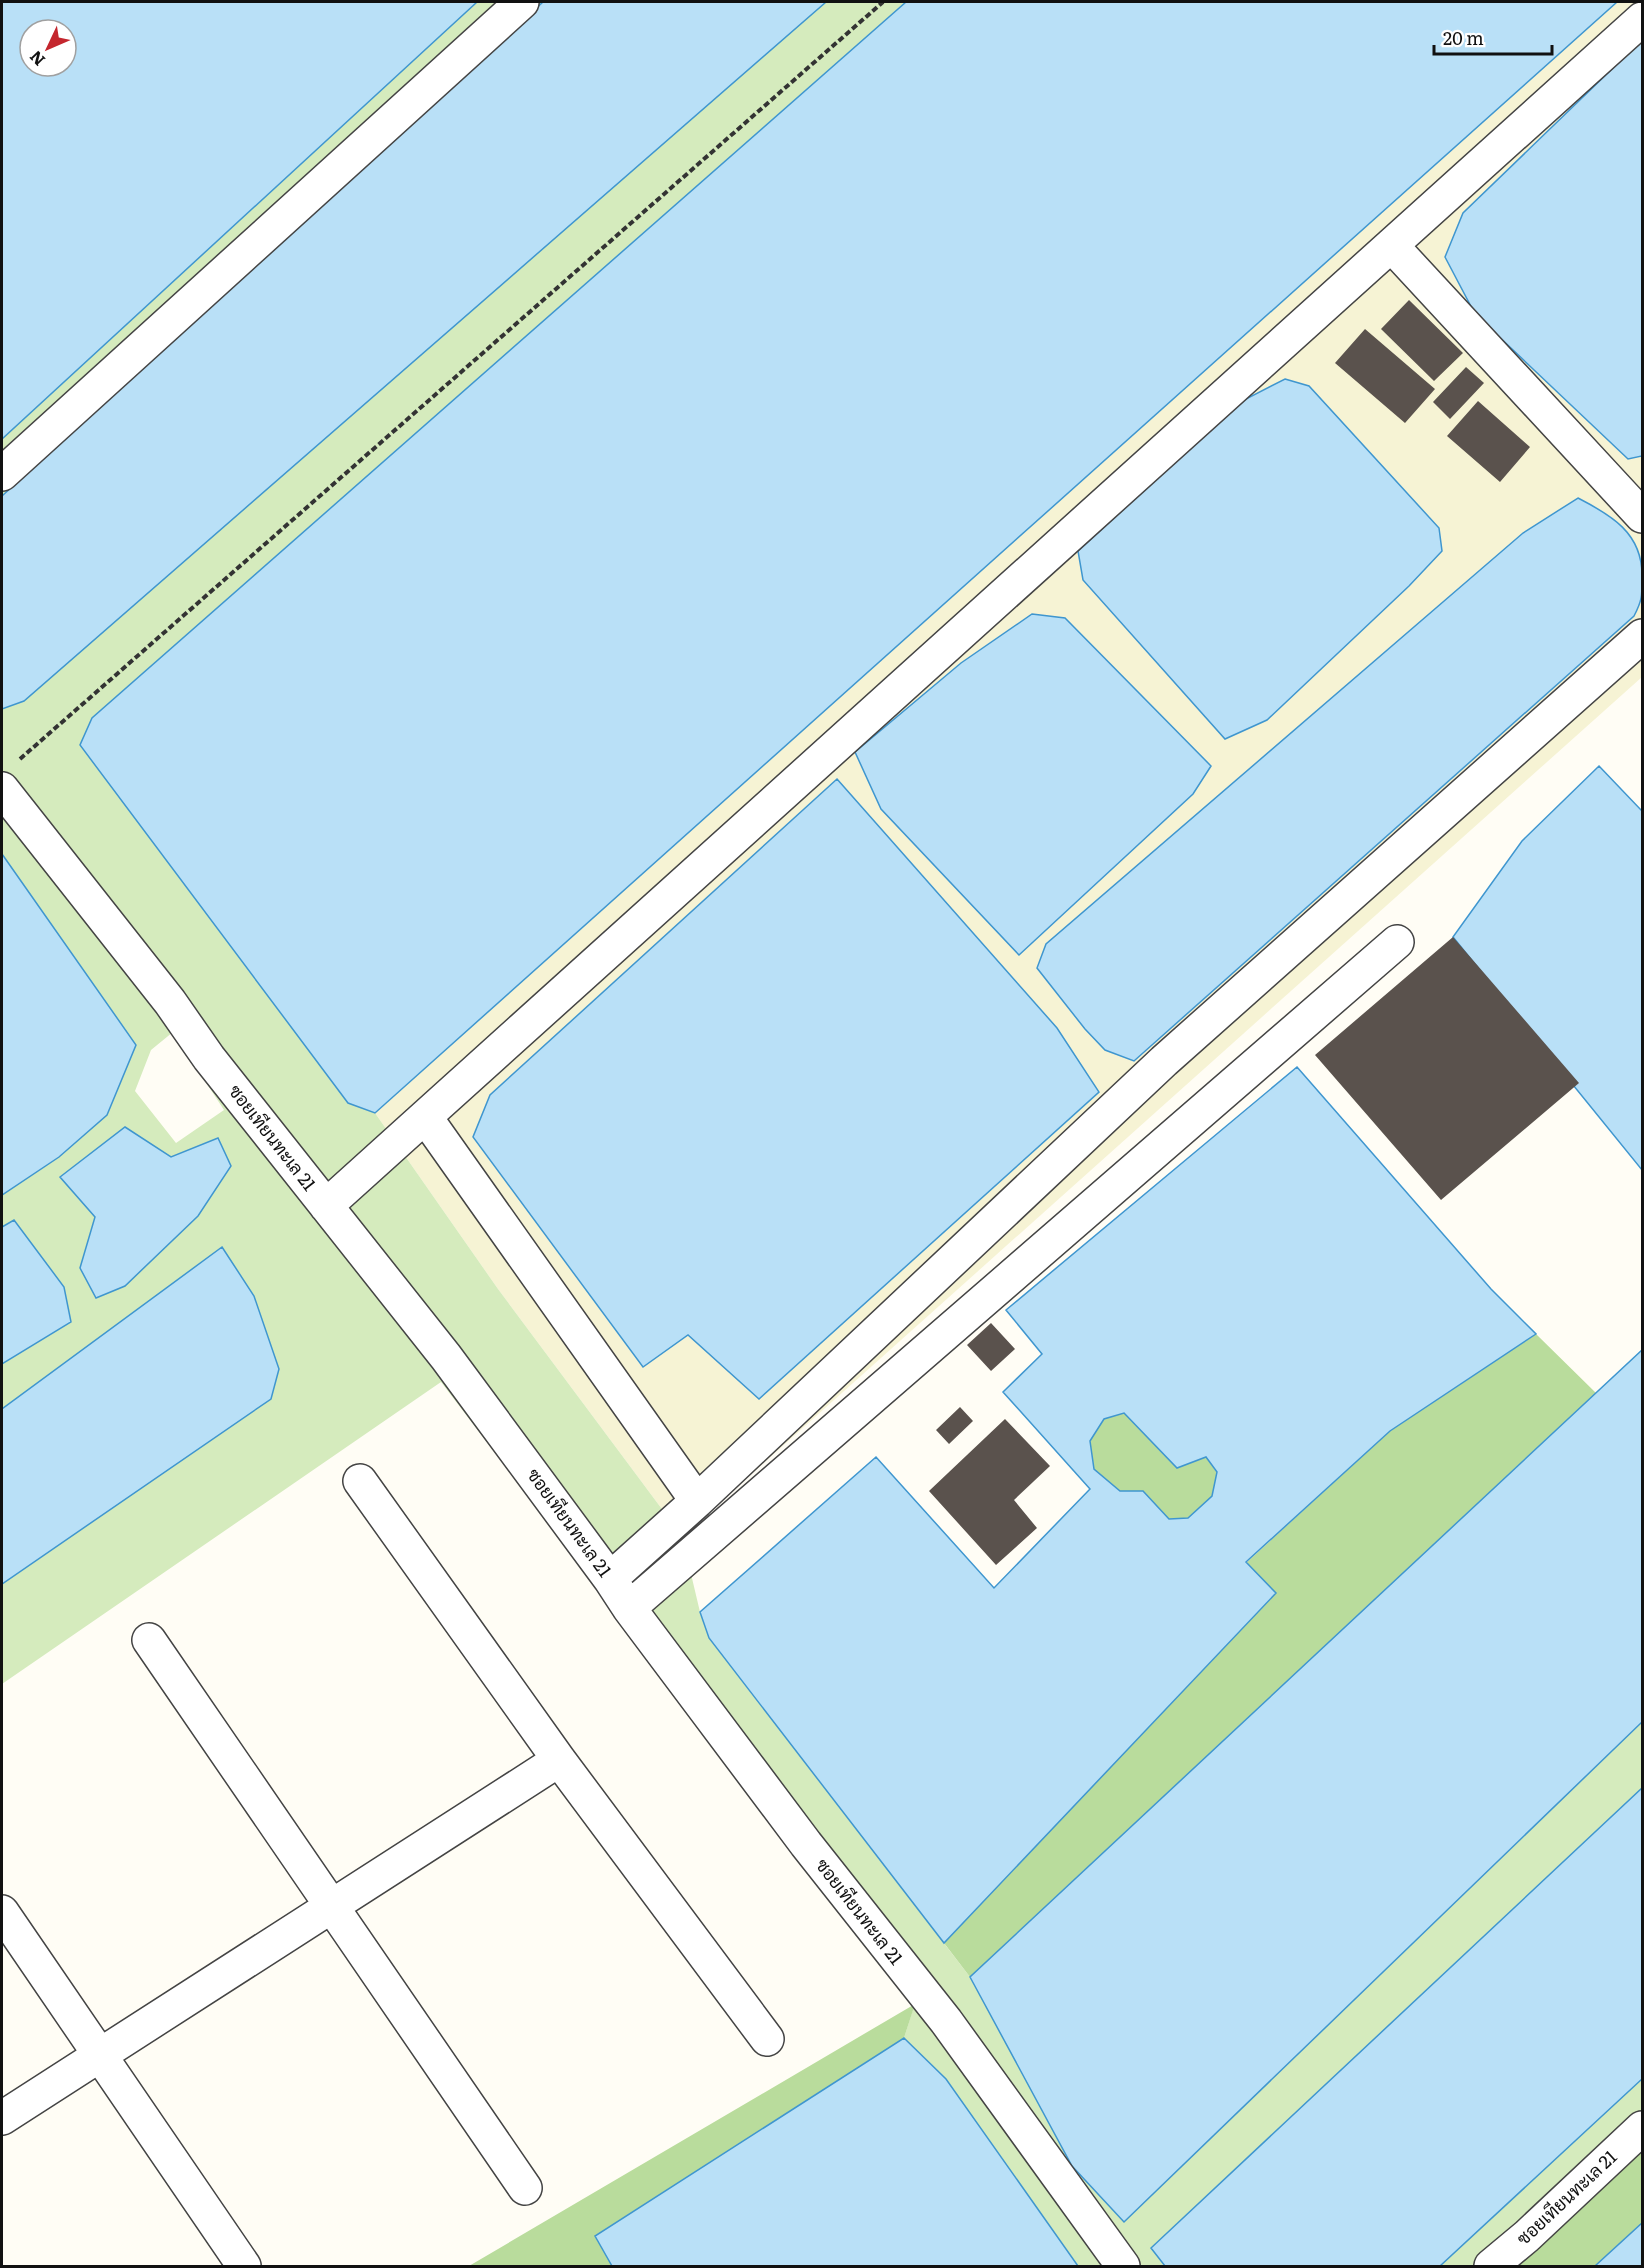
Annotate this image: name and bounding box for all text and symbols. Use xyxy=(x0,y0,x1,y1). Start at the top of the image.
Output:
north arrow xyxy=(18,18,78,78)
scale bar xyxy=(1434,18,1552,56)
text: 20 m xyxy=(1443,24,1484,51)
text: N xyxy=(23,46,50,72)
street label: ซอยเทียนทะเล 21 xyxy=(223,1078,323,1196)
street label: ซอยเทียนทะเล 21 xyxy=(521,1462,619,1582)
street label: ซอยเทียนทะเล 21 xyxy=(810,1852,910,1970)
street label: ซอยเทียนทะเล 21 xyxy=(1510,2143,1622,2251)

